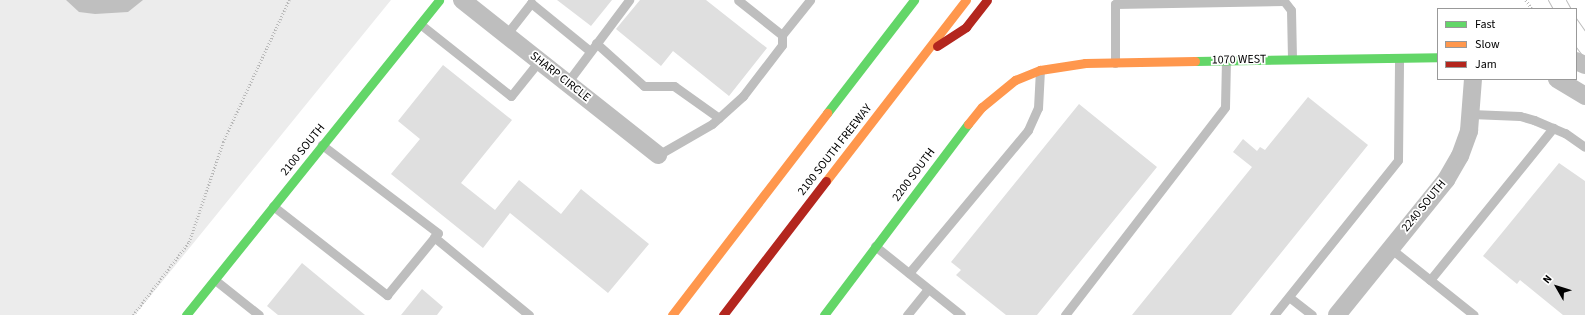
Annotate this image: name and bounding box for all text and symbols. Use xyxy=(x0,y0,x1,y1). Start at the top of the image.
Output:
legend xyxy=(1437,8,1577,80)
text: Fast xyxy=(1475,16,1495,33)
text: Slow xyxy=(1475,36,1500,53)
street label: SHARP CIRCLE xyxy=(527,49,593,105)
street label: 1070 WEST xyxy=(1212,52,1266,68)
text: Jam xyxy=(1475,56,1497,73)
street label: 2100 SOUTH FREEWAY xyxy=(795,101,875,199)
street label: 2100 SOUTH xyxy=(278,121,328,179)
street label: 2200 SOUTH xyxy=(889,146,939,204)
street label: 2240 SOUTH xyxy=(1399,177,1449,235)
north arrow xyxy=(1537,267,1577,307)
text: N xyxy=(1539,272,1555,287)

